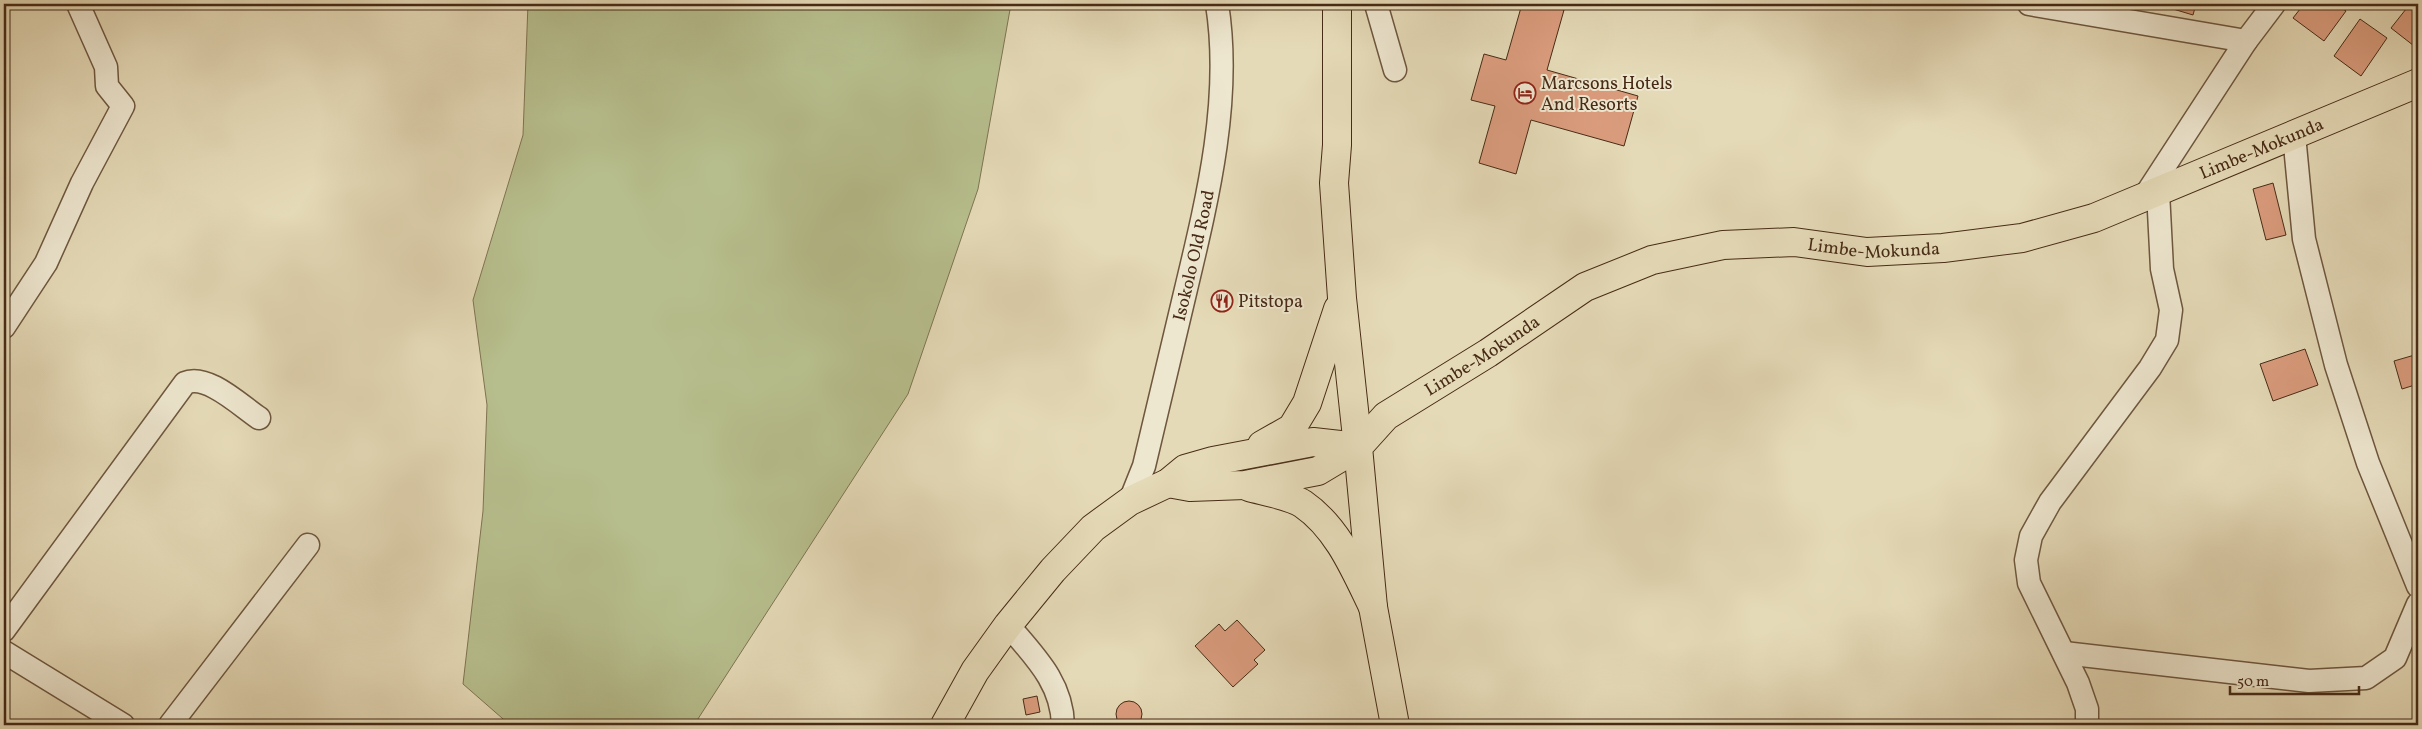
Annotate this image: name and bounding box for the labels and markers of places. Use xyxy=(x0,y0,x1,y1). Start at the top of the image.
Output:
place label: Marcsons Hotels And Resorts xyxy=(1541,72,1673,118)
hotel icon: Marcsons Hotels And Resorts xyxy=(1513,81,1537,105)
restaurant icon: Pitstopa xyxy=(1210,289,1234,313)
place label: Pitstopa xyxy=(1238,290,1303,315)

